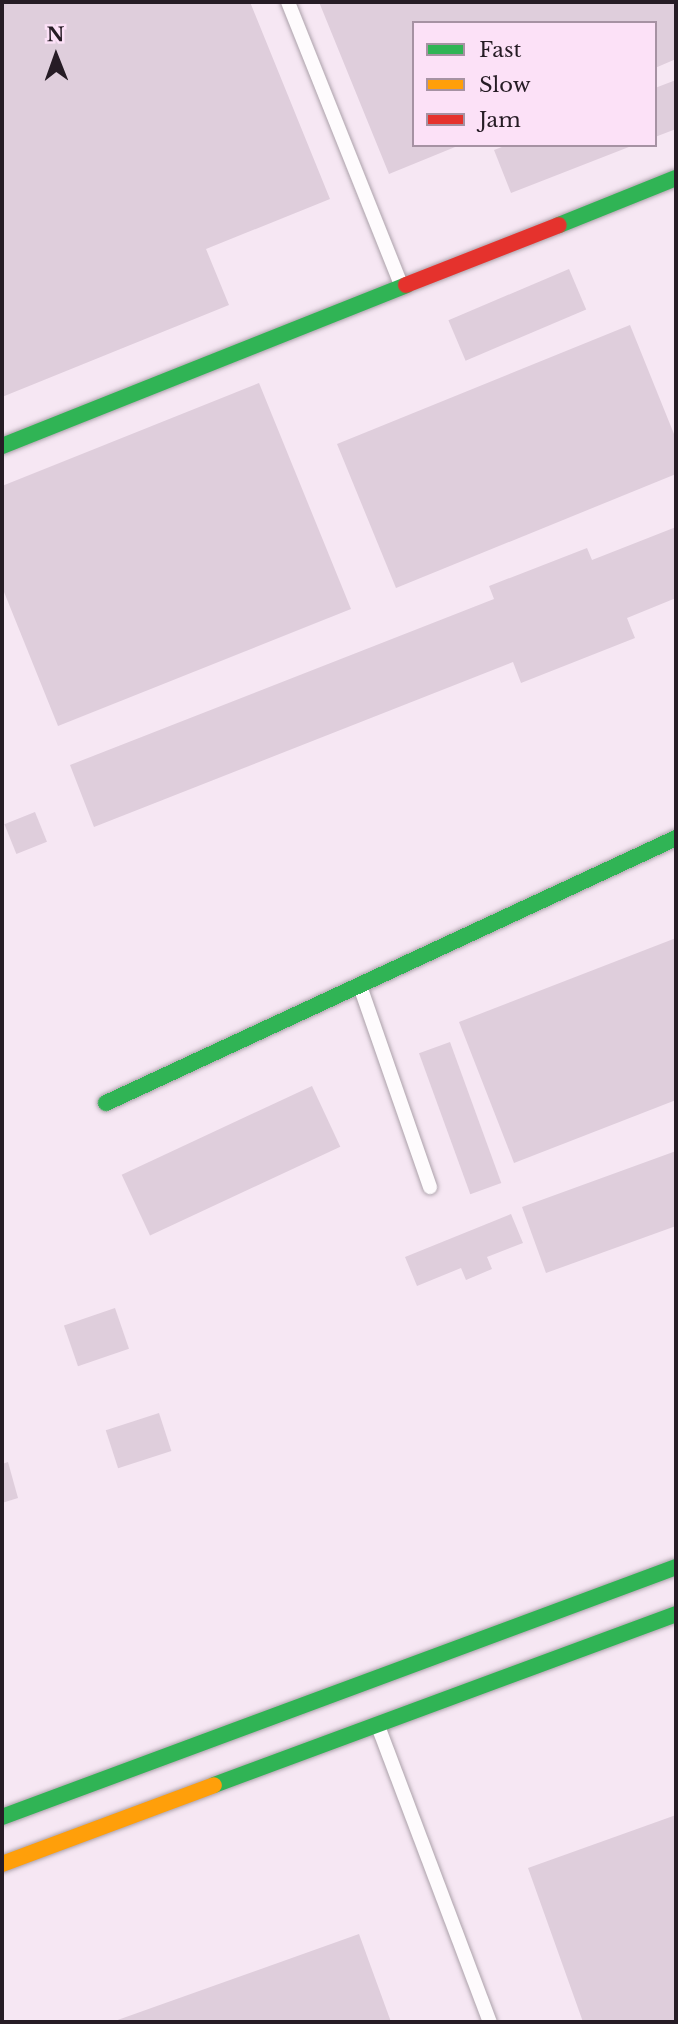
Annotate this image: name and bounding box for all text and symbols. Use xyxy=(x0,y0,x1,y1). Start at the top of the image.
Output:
north arrow xyxy=(21,21,91,91)
legend xyxy=(412,21,657,147)
text: N xyxy=(46,23,65,46)
text: Fast xyxy=(479,37,521,63)
text: Slow xyxy=(479,72,531,98)
text: Jam xyxy=(479,107,521,133)

